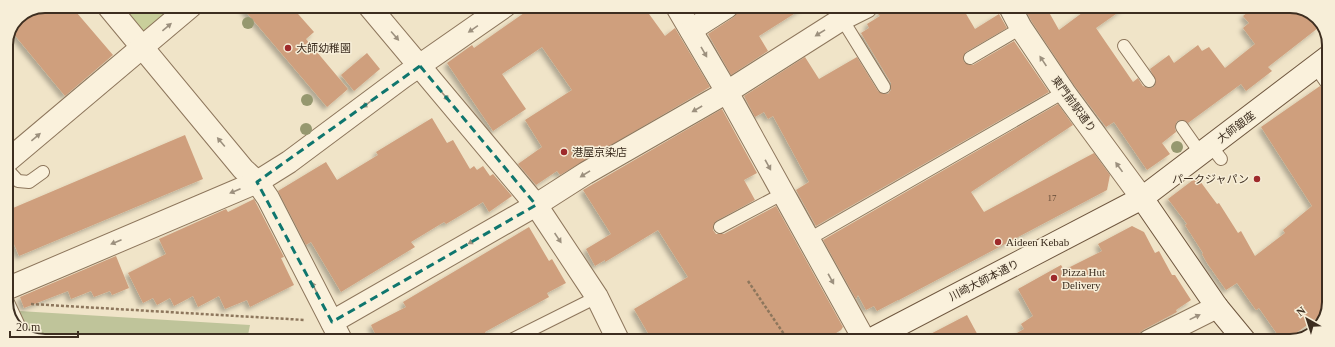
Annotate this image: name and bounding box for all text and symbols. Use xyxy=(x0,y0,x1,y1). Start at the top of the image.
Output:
one-way arrow xyxy=(161,22,172,31)
one-way arrow xyxy=(468,25,478,33)
one-way arrow xyxy=(814,30,826,37)
one-way arrow xyxy=(390,31,399,41)
place label: 大師幼稚園 xyxy=(296,42,351,54)
marker: 大師幼稚園 xyxy=(283,43,293,53)
one-way arrow xyxy=(700,46,707,58)
one-way arrow xyxy=(1039,56,1047,67)
street label: 東門前駅通り xyxy=(1050,74,1098,134)
one-way arrow xyxy=(441,90,450,101)
one-way arrow xyxy=(362,100,372,108)
one-way arrow xyxy=(691,105,703,112)
street label: 大師銀座 xyxy=(1215,109,1257,145)
one-way arrow xyxy=(31,132,41,141)
one-way arrow xyxy=(217,137,226,148)
place label: 港屋京染店 xyxy=(572,146,627,158)
marker: 港屋京染店 xyxy=(559,147,569,157)
one-way arrow xyxy=(765,159,771,171)
one-way arrow xyxy=(1115,162,1123,172)
one-way arrow xyxy=(580,170,590,178)
place label: パークジャパン xyxy=(1172,173,1249,185)
marker: パークジャパン xyxy=(1252,174,1262,184)
one-way arrow xyxy=(230,188,241,194)
house number: 17 xyxy=(1048,193,1057,203)
one-way arrow xyxy=(554,232,562,243)
place label: Aideen Kebab xyxy=(1006,236,1070,248)
marker: Aideen Kebab xyxy=(993,237,1003,247)
one-way arrow xyxy=(467,238,479,245)
one-way arrow xyxy=(110,239,122,245)
street label: 川崎大師本通り xyxy=(947,257,1021,303)
place label: Pizza Hut Delivery xyxy=(1062,266,1105,291)
one-way arrow xyxy=(828,273,835,285)
marker: Pizza Hut Delivery xyxy=(1049,273,1059,283)
one-way arrow xyxy=(311,282,318,293)
north arrow xyxy=(1287,299,1327,339)
text: N xyxy=(1294,304,1308,318)
scale bar xyxy=(10,313,78,339)
one-way arrow xyxy=(1190,314,1201,320)
text: 20 m xyxy=(16,320,41,334)

